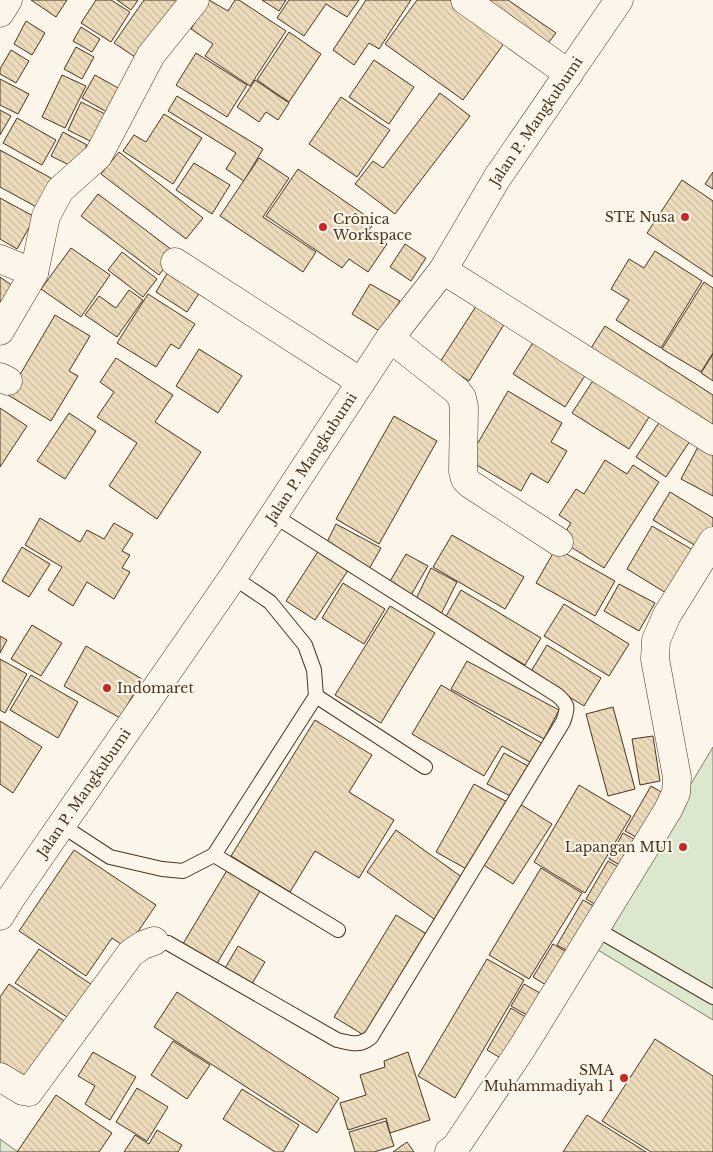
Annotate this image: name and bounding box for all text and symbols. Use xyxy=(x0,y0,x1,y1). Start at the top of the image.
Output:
street label: Jalan P. Mangkubumi xyxy=(484,53,587,191)
place label: STE Nusa xyxy=(605,208,675,226)
place label: Crônica Workspace xyxy=(332,210,412,244)
marker: STE Nusa xyxy=(679,211,691,223)
marker: Crônica Workspace xyxy=(317,221,329,233)
street label: Jalan P. Mangkubumi xyxy=(261,389,361,528)
place label: Indomaret xyxy=(117,679,194,697)
marker: Indomaret xyxy=(101,682,113,694)
street label: Jalan P. Mangkubumi xyxy=(32,725,135,862)
place label: Lapangan MU1 xyxy=(565,838,673,856)
marker: Lapangan MU1 xyxy=(677,841,689,853)
place label: SMA Muhammadiyah 1 xyxy=(484,1061,614,1095)
marker: SMA Muhammadiyah 1 xyxy=(618,1072,630,1084)

